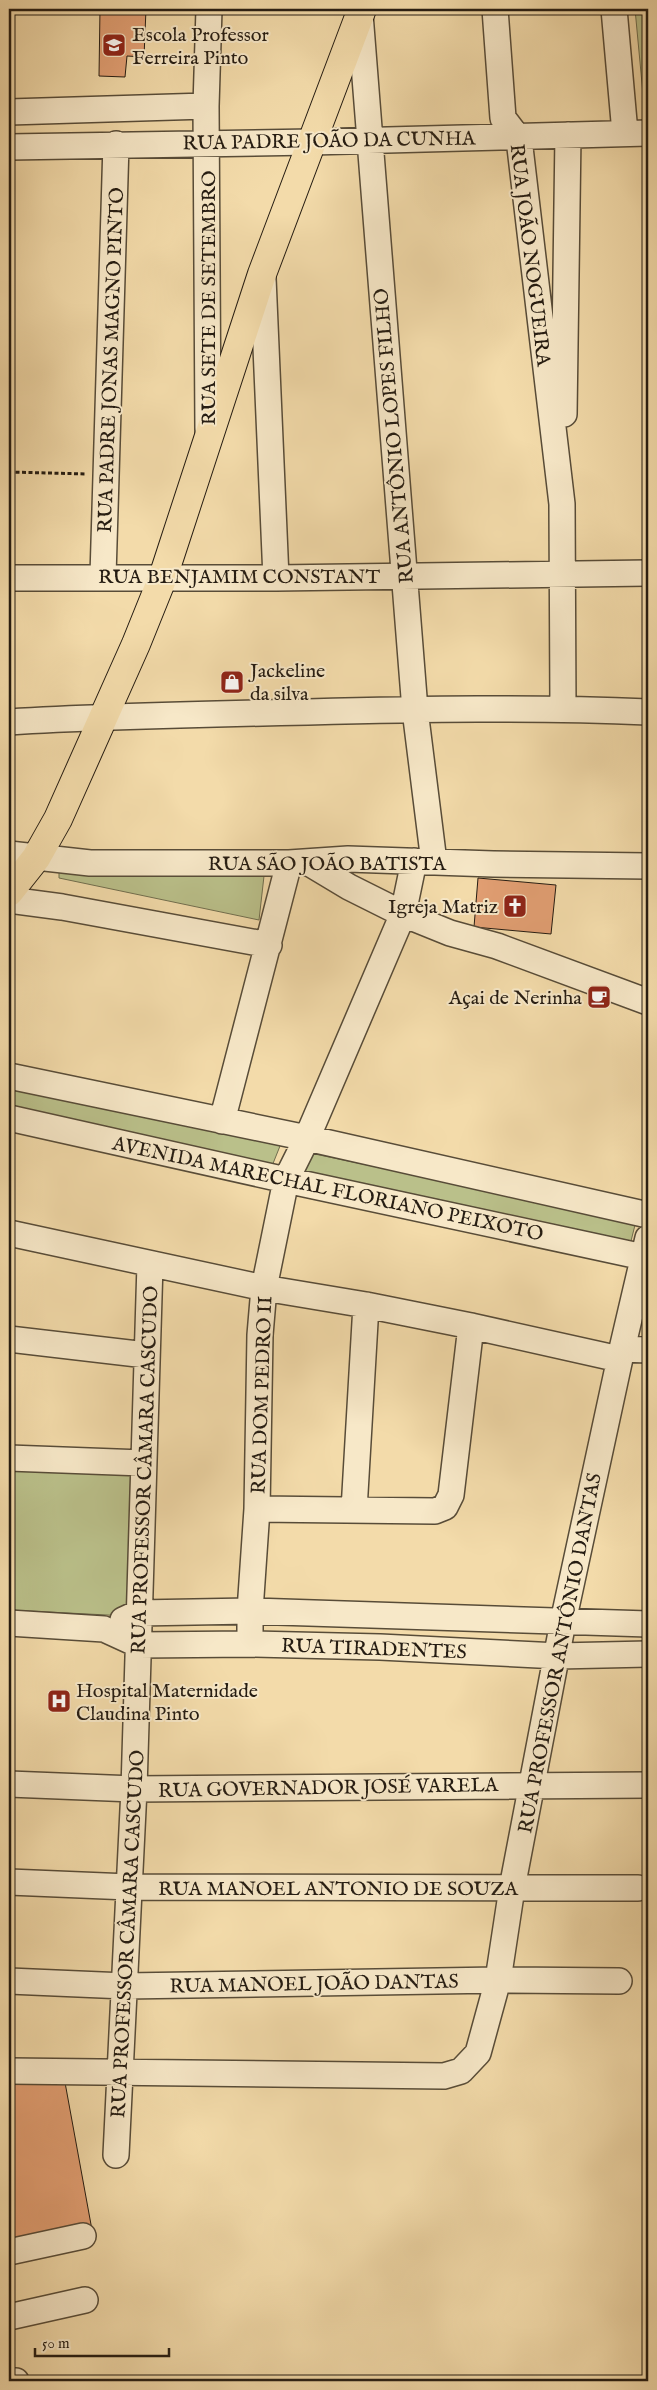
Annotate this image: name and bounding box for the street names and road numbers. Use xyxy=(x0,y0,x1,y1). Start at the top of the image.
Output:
street label: RUA PADRE JOÃO DA CUNHA xyxy=(182,126,476,157)
street label: RUA JOÃO NOGUEIRA xyxy=(503,142,556,368)
street label: RUA SETE DE SETEMBRO xyxy=(197,170,222,426)
street label: RUA PADRE JONAS MAGNO PINTO xyxy=(93,187,130,533)
street label: RUA ANTÔNIO LOPES FILHO xyxy=(369,287,420,585)
street label: RUA BENJAMIM CONSTANT xyxy=(98,565,380,590)
street label: RUA SÃO JOÃO BATISTA xyxy=(208,852,447,877)
street label: AVENIDA MARECHAL FLORIANO PEIXOTO xyxy=(109,1131,545,1247)
street label: RUA PROFESSOR CÂMARA CASCUDO xyxy=(127,1285,164,1655)
street label: RUA DOM PEDRO II xyxy=(247,1295,278,1495)
street label: RUA PROFESSOR ANTÔNIO DANTAS xyxy=(513,1471,608,1836)
street label: RUA TIRADENTES xyxy=(281,1634,467,1665)
street label: RUA PROFESSOR CÂMARA CASCUDO xyxy=(106,1749,151,2119)
street label: RUA GOVERNADOR JOSÉ VARELA xyxy=(158,1773,499,1804)
street label: RUA MANOEL ANTONIO DE SOUZA xyxy=(158,1877,518,1902)
street label: RUA MANOEL JOÃO DANTAS xyxy=(169,1969,459,2000)

